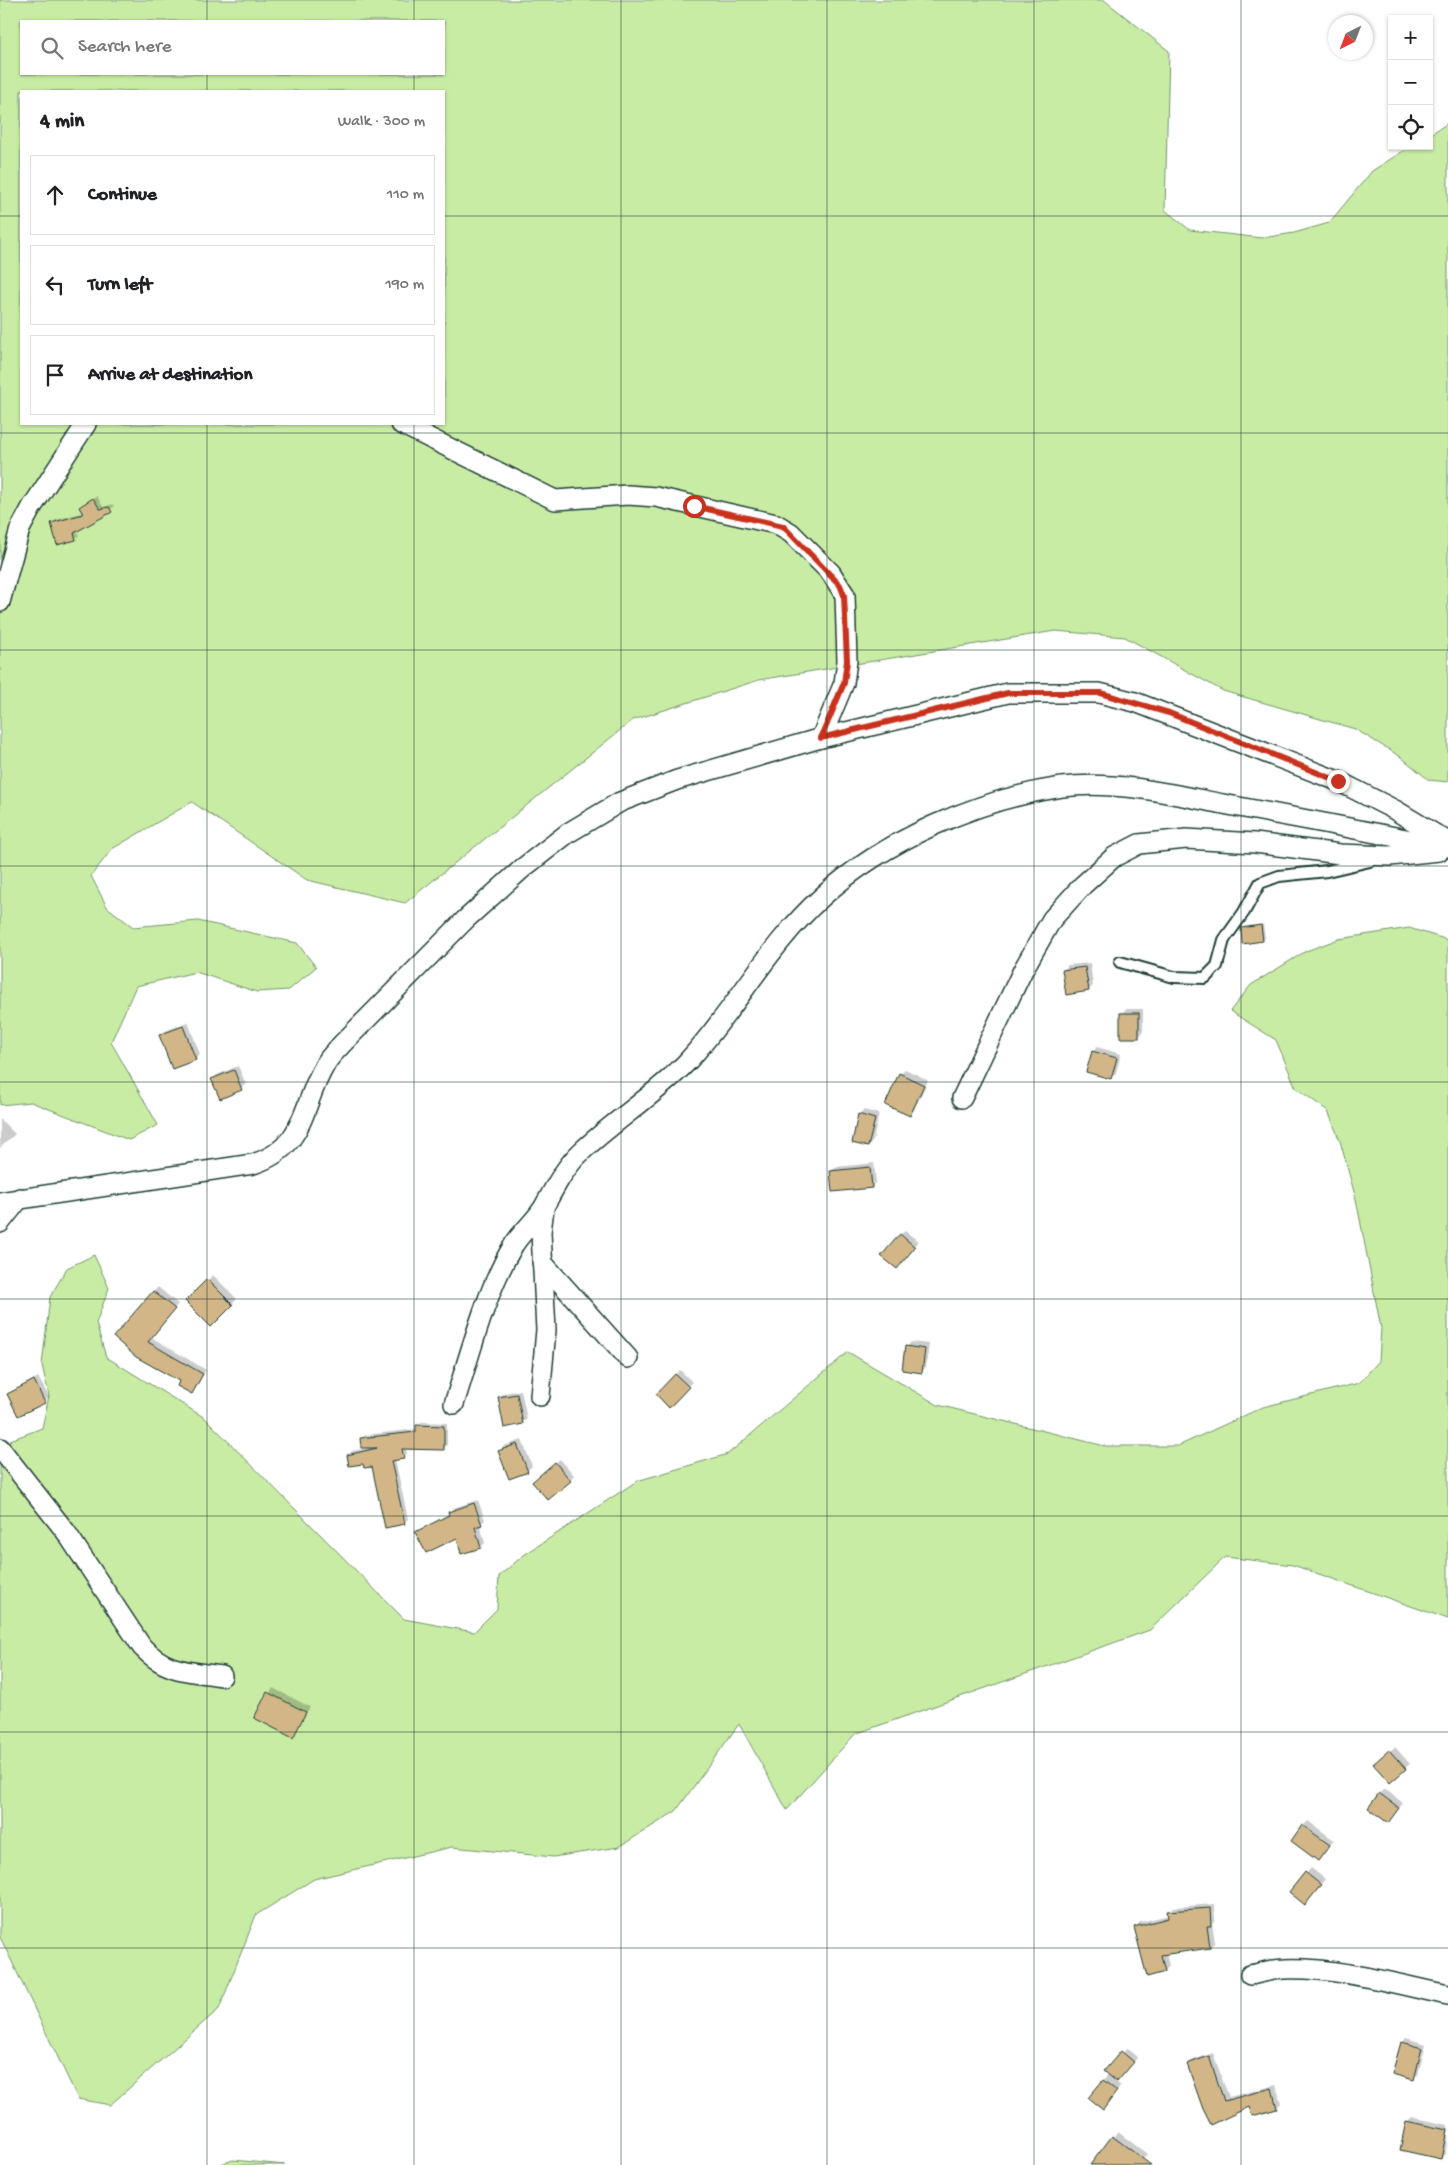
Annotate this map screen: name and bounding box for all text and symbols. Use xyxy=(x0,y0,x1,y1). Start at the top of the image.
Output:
north arrow xyxy=(1328,15,1373,60)
map controls xyxy=(1388,15,1433,150)
button: + xyxy=(1388,15,1433,60)
search box xyxy=(20,20,445,75)
icon: search xyxy=(38,34,66,62)
text: Search here xyxy=(78,36,172,59)
button: − xyxy=(1388,60,1433,105)
button: locate xyxy=(1388,105,1433,150)
text: 4 min xyxy=(40,110,84,135)
text: Walk · 300 m xyxy=(338,113,425,132)
icon: ahead xyxy=(41,181,69,209)
text: Continue xyxy=(88,184,157,207)
text: 110 m xyxy=(387,186,424,205)
icon: left xyxy=(41,271,69,299)
text: Turn left xyxy=(88,274,152,297)
text: 190 m xyxy=(385,276,424,295)
icon: arrive xyxy=(41,361,69,389)
text: Arrive at destination xyxy=(88,364,252,387)
route start xyxy=(683,495,706,518)
route end xyxy=(1327,770,1350,793)

